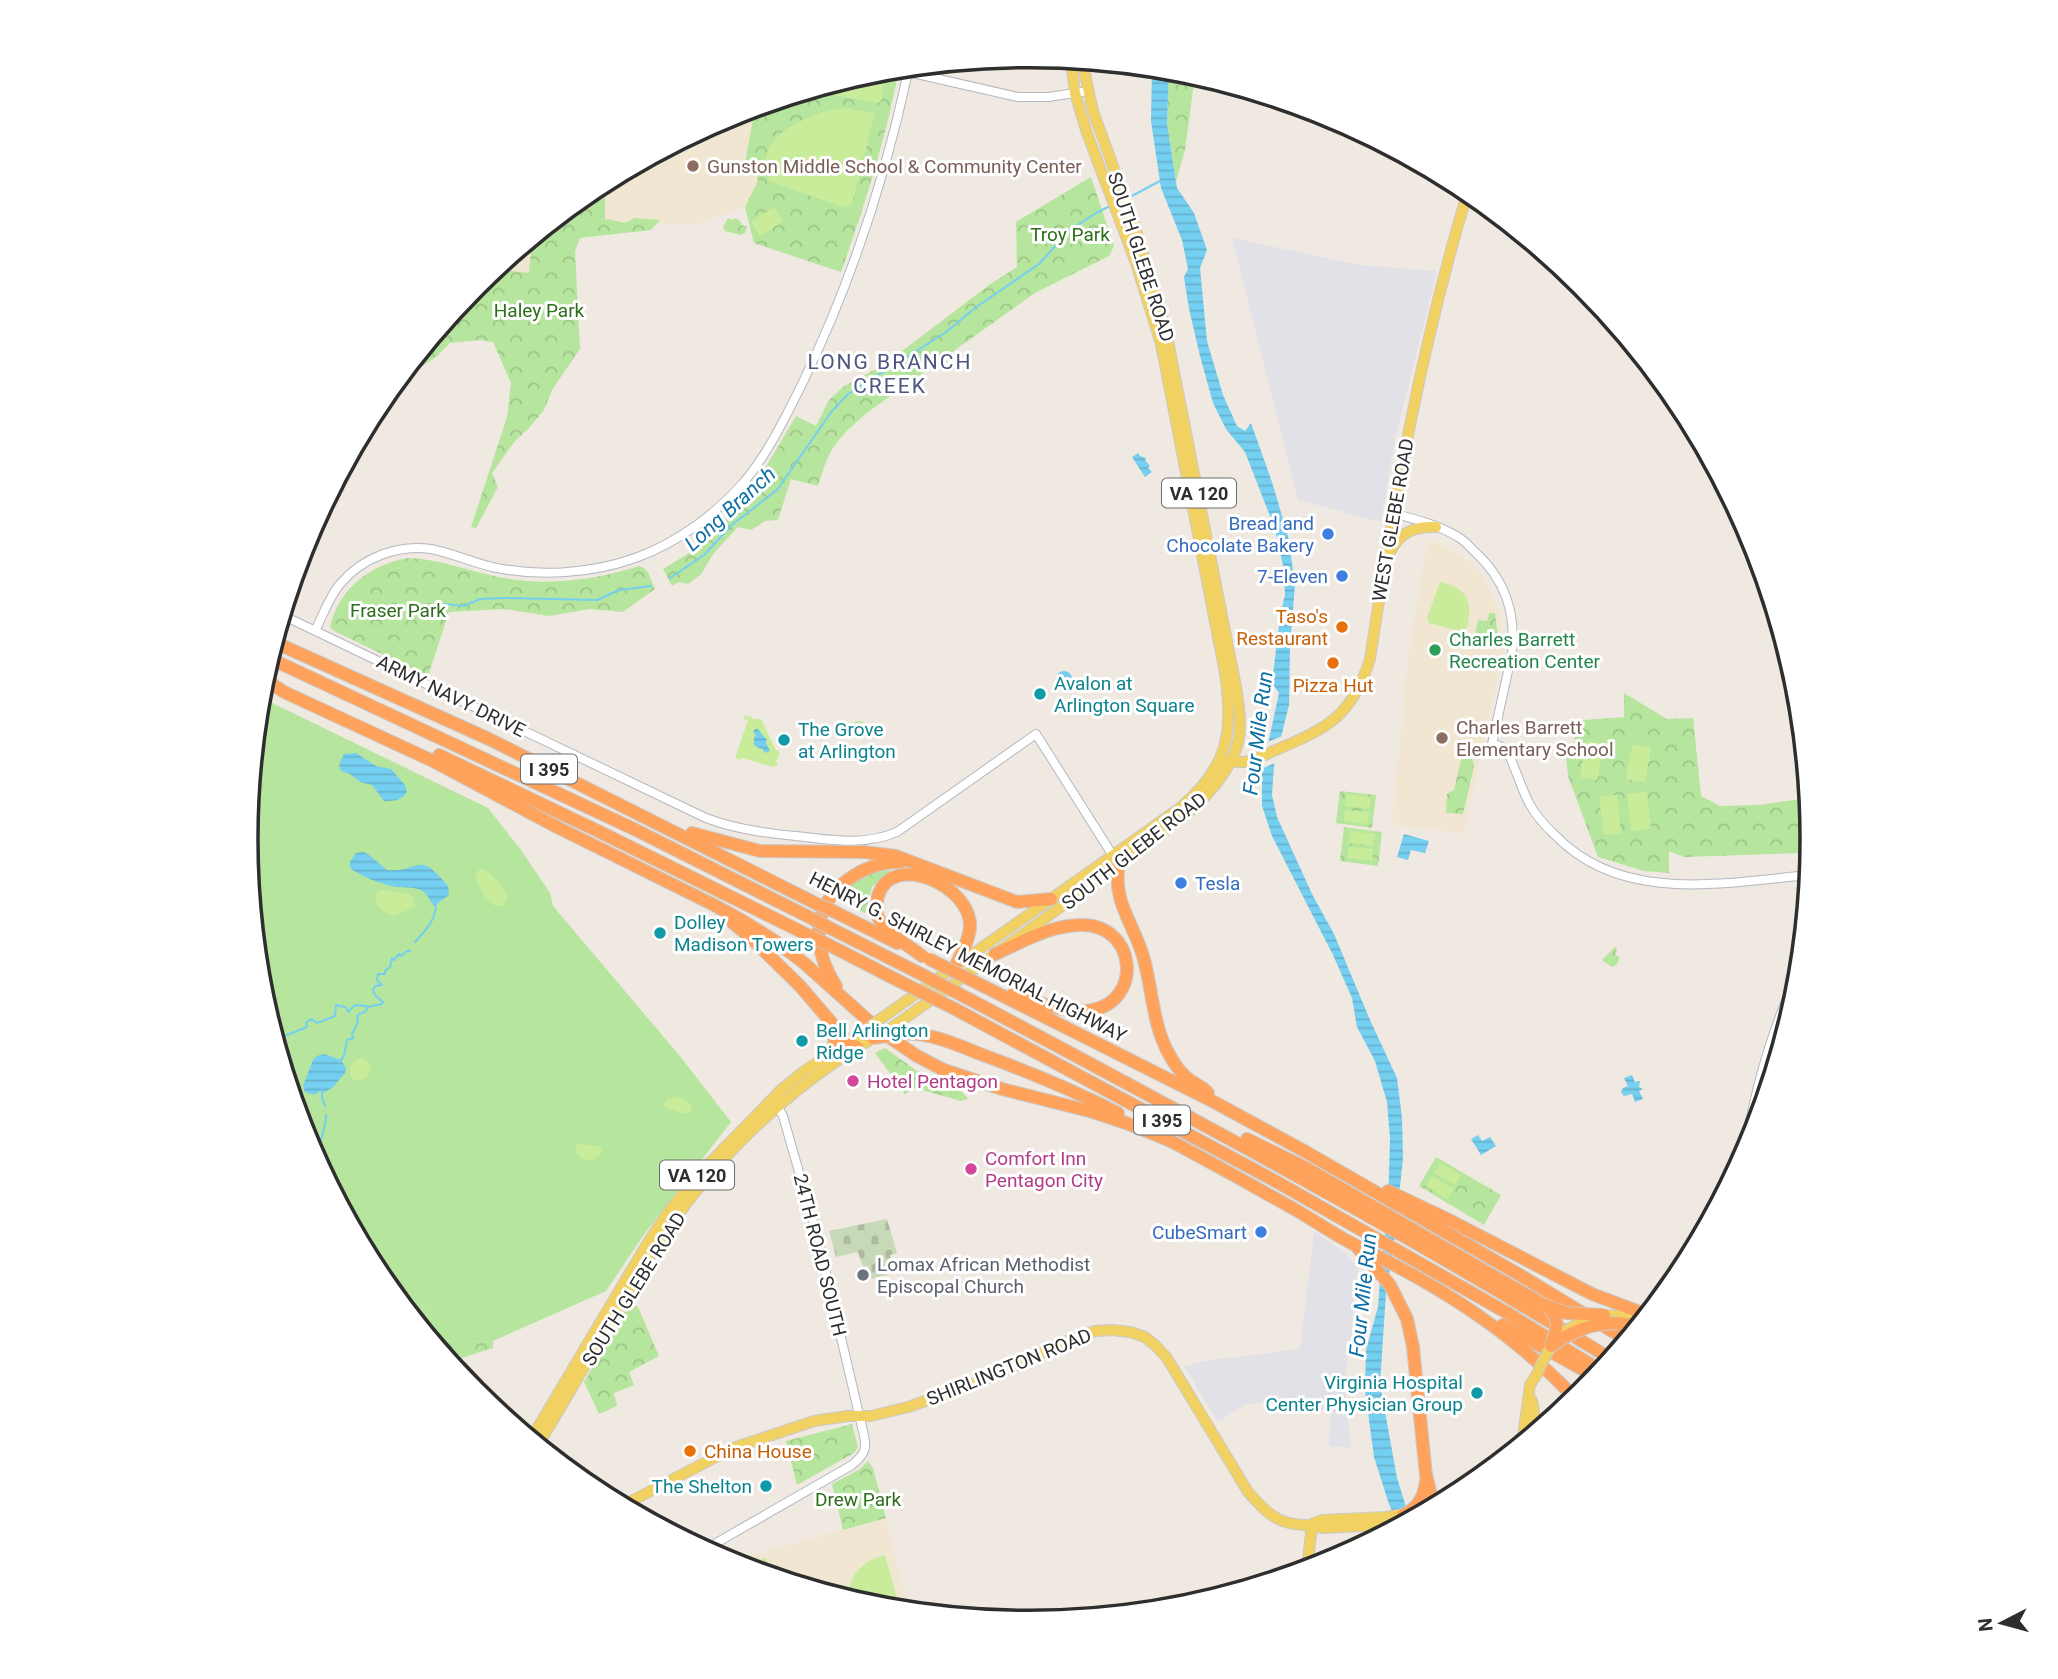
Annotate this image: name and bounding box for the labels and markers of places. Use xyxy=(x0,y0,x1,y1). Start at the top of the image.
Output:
place label: Gunston Middle School & Community Center xyxy=(707,155,1082,178)
marker: Gunston Middle School & Community Center xyxy=(685,158,701,174)
place label: Bread and Chocolate Bakery xyxy=(1166,512,1314,557)
marker: Bread and Chocolate Bakery xyxy=(1320,526,1336,542)
place label: 7-Eleven xyxy=(1257,565,1328,588)
marker: 7-Eleven xyxy=(1334,568,1350,584)
place label: Taso's Restaurant xyxy=(1236,605,1328,650)
marker: Taso's Restaurant xyxy=(1334,619,1350,635)
place label: Charles Barrett Recreation Center xyxy=(1449,628,1601,673)
marker: Charles Barrett Recreation Center xyxy=(1427,642,1443,658)
marker: Pizza Hut xyxy=(1325,655,1341,671)
place label: Avalon at Arlington Square xyxy=(1054,672,1195,717)
place label: Pizza Hut xyxy=(1293,674,1373,697)
marker: Avalon at Arlington Square xyxy=(1032,686,1048,702)
place label: Charles Barrett Elementary School xyxy=(1456,716,1614,761)
place label: The Grove at Arlington xyxy=(798,718,896,763)
marker: Charles Barrett Elementary School xyxy=(1434,730,1450,746)
marker: The Grove at Arlington xyxy=(776,732,792,748)
place label: Tesla xyxy=(1195,872,1240,895)
marker: Tesla xyxy=(1173,875,1189,891)
place label: Dolley Madison Towers xyxy=(674,911,814,956)
marker: Dolley Madison Towers xyxy=(652,925,668,941)
place label: Bell Arlington Ridge xyxy=(816,1019,928,1064)
marker: Bell Arlington Ridge xyxy=(794,1033,810,1049)
place label: Hotel Pentagon xyxy=(867,1070,998,1093)
marker: Hotel Pentagon xyxy=(845,1073,861,1089)
place label: Comfort Inn Pentagon City xyxy=(985,1147,1103,1192)
marker: Comfort Inn Pentagon City xyxy=(963,1161,979,1177)
place label: CubeSmart xyxy=(1152,1221,1247,1244)
marker: CubeSmart xyxy=(1253,1224,1269,1240)
place label: Lomax African Methodist Episcopal Church xyxy=(877,1253,1090,1298)
marker: Lomax African Methodist Episcopal Church xyxy=(855,1267,871,1283)
place label: Virginia Hospital Center Physician Group xyxy=(1265,1371,1463,1416)
marker: Virginia Hospital Center Physician Group xyxy=(1469,1385,1485,1401)
place label: China House xyxy=(704,1440,812,1463)
marker: China House xyxy=(682,1443,698,1459)
place label: The Shelton xyxy=(652,1475,752,1498)
marker: The Shelton xyxy=(758,1478,774,1494)

